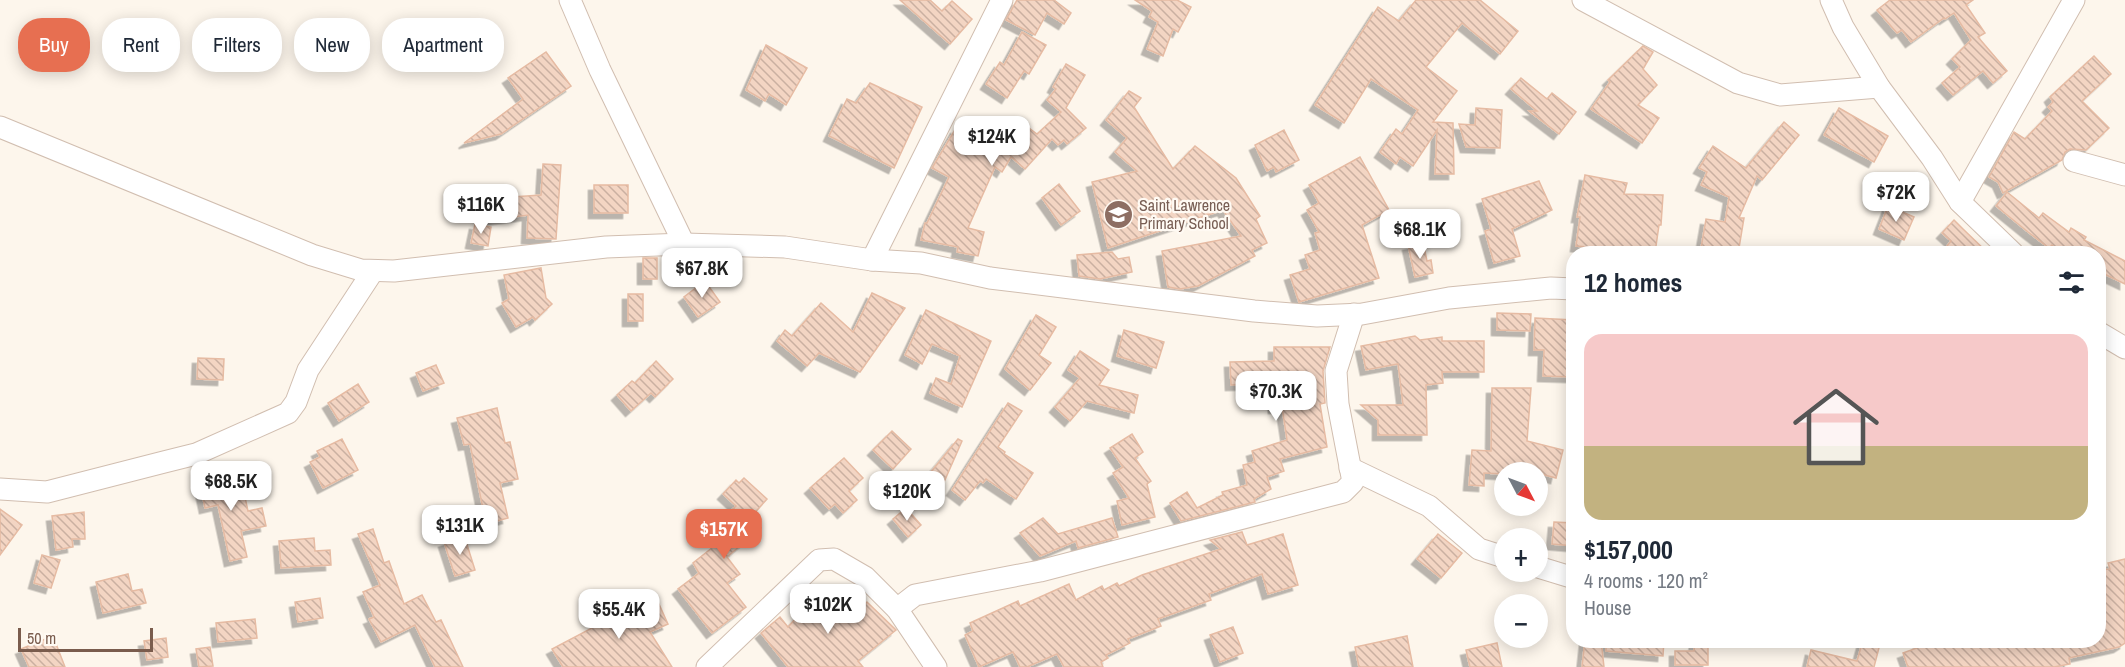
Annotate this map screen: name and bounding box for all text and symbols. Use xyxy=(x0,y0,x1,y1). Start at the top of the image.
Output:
chip: Buy xyxy=(18,18,90,72)
chip: Rent xyxy=(102,18,180,72)
chip: Filters xyxy=(192,18,282,72)
chip: New xyxy=(294,18,370,72)
chip: Apartment xyxy=(382,18,504,72)
pin: $124K xyxy=(950,116,1034,167)
text: $124K xyxy=(968,122,1016,149)
pin: $72K xyxy=(1860,172,1932,223)
text: $72K xyxy=(1876,178,1916,205)
pin: $116K xyxy=(439,184,523,235)
text: $116K xyxy=(457,190,505,217)
place label: Saint Lawrence Primary School xyxy=(1139,194,1230,234)
school or university icon: Saint Lawrence Primary School xyxy=(1102,198,1134,230)
pin: $68.1K xyxy=(1371,209,1469,260)
text: $68.1K xyxy=(1394,215,1446,242)
pin: $67.8K xyxy=(653,248,751,299)
text: $67.8K xyxy=(676,254,728,281)
text: 12 homes xyxy=(1584,265,1682,300)
icon: filters xyxy=(2055,266,2088,299)
pin: $70.3K xyxy=(1227,371,1325,422)
icon: home xyxy=(1782,373,1890,481)
text: $70.3K xyxy=(1250,377,1302,404)
pin: $68.5K xyxy=(182,461,280,512)
north arrow xyxy=(1494,462,1548,516)
map controls xyxy=(1494,462,1548,648)
text: $68.5K xyxy=(205,467,257,494)
pin: $120K xyxy=(865,471,949,522)
text: $120K xyxy=(883,477,931,504)
pin: $131K xyxy=(418,505,502,556)
pin: $157K xyxy=(682,509,766,560)
text: $131K xyxy=(436,511,484,538)
text: $157K xyxy=(700,515,748,542)
button: + xyxy=(1494,528,1548,582)
text: $157,000 xyxy=(1584,532,1673,567)
text: 4 rooms · 120 m² xyxy=(1584,567,1708,594)
pin: $102K xyxy=(786,584,870,635)
pin: $55.4K xyxy=(570,589,668,640)
text: $102K xyxy=(804,590,852,617)
button: − xyxy=(1494,594,1548,648)
text: House xyxy=(1584,594,1631,621)
text: $55.4K xyxy=(593,595,645,622)
scale bar xyxy=(18,625,153,652)
text: 50 m xyxy=(27,627,56,649)

